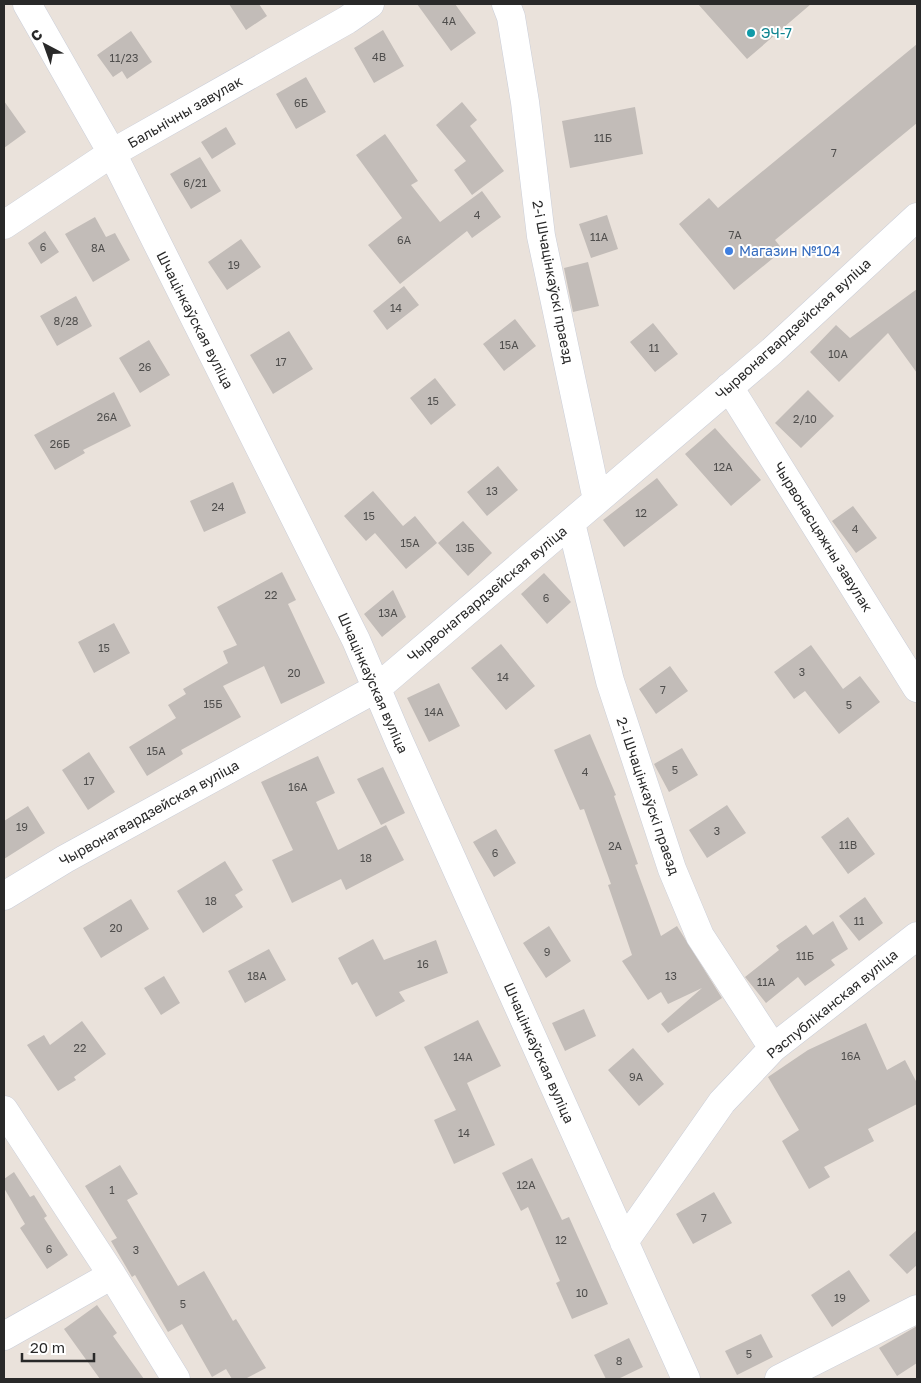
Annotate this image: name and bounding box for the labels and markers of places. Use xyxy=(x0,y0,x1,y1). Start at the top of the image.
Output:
place label: ЭЧ-7 xyxy=(761,24,792,41)
marker: ЭЧ-7 xyxy=(745,27,757,39)
place label: Магазин №104 xyxy=(739,242,840,259)
marker: Магазин №104 xyxy=(723,245,735,257)

